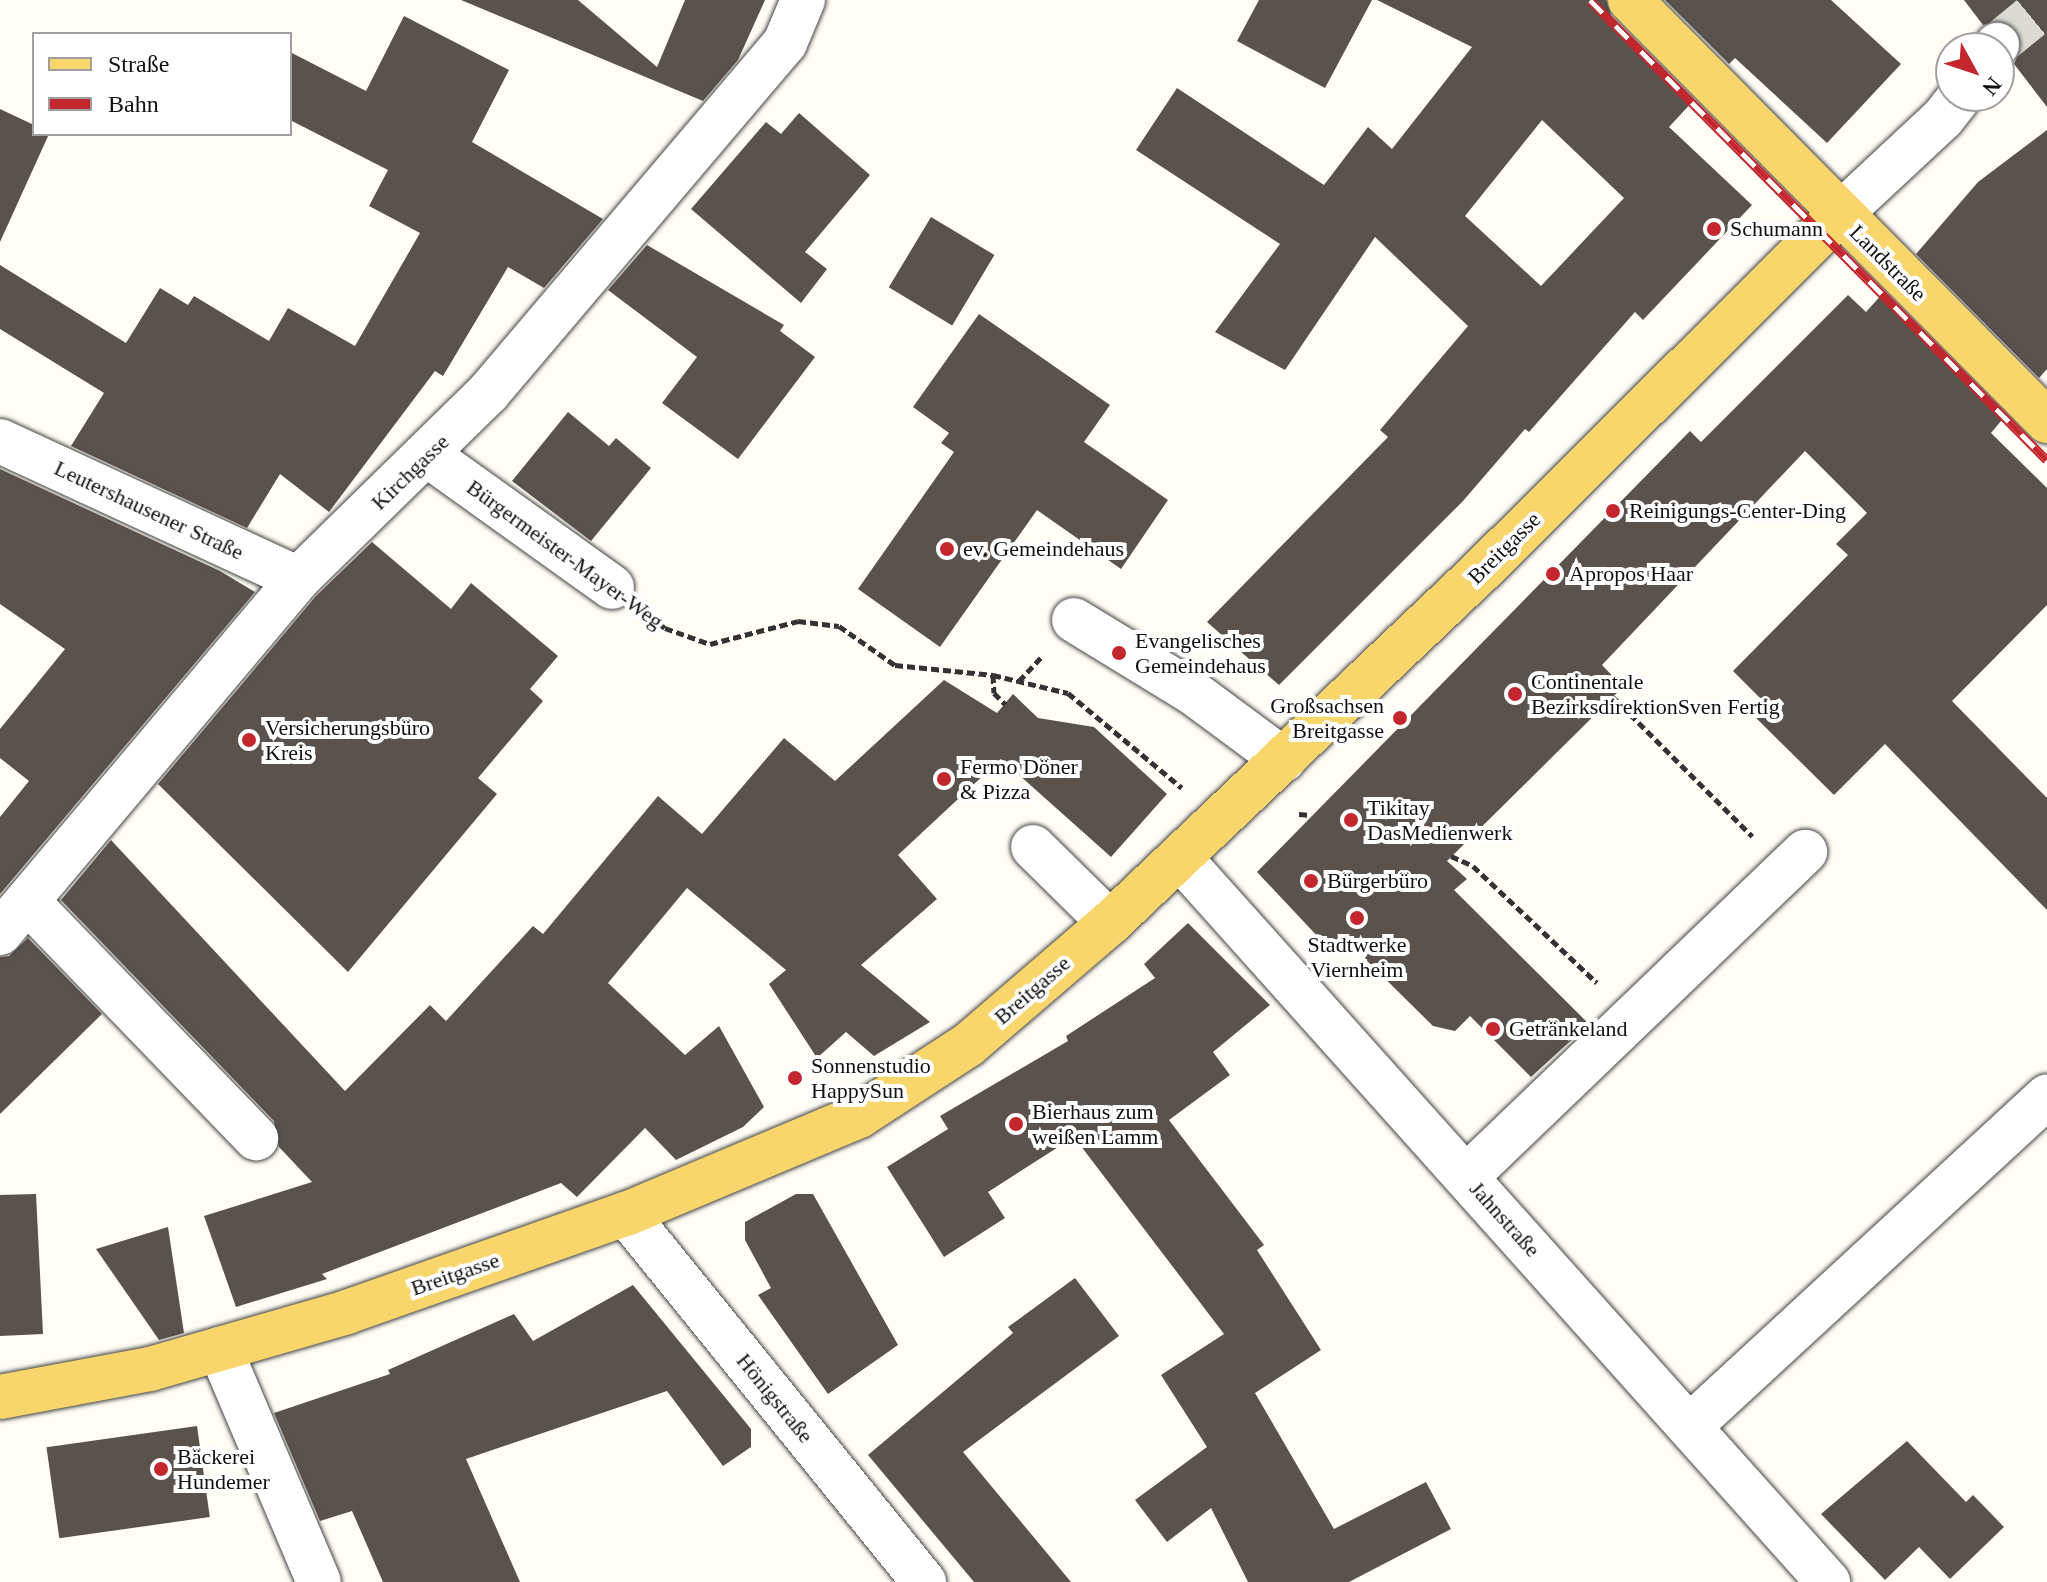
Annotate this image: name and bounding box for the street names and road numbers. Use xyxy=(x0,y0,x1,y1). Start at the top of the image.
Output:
street label: Landstraße xyxy=(1844,219,1932,307)
street label: Kirchgasse xyxy=(366,429,454,515)
street label: Leutershausener Straße xyxy=(50,455,248,565)
street label: Bürgermeister-Mayer-Weg xyxy=(462,474,668,634)
street label: Breitgasse xyxy=(1462,506,1546,590)
street label: Breitgasse xyxy=(989,950,1075,1030)
street label: Jahnstraße xyxy=(1464,1176,1546,1262)
street label: Breitgasse xyxy=(407,1247,503,1301)
street label: Hönigstraße xyxy=(731,1348,819,1448)

